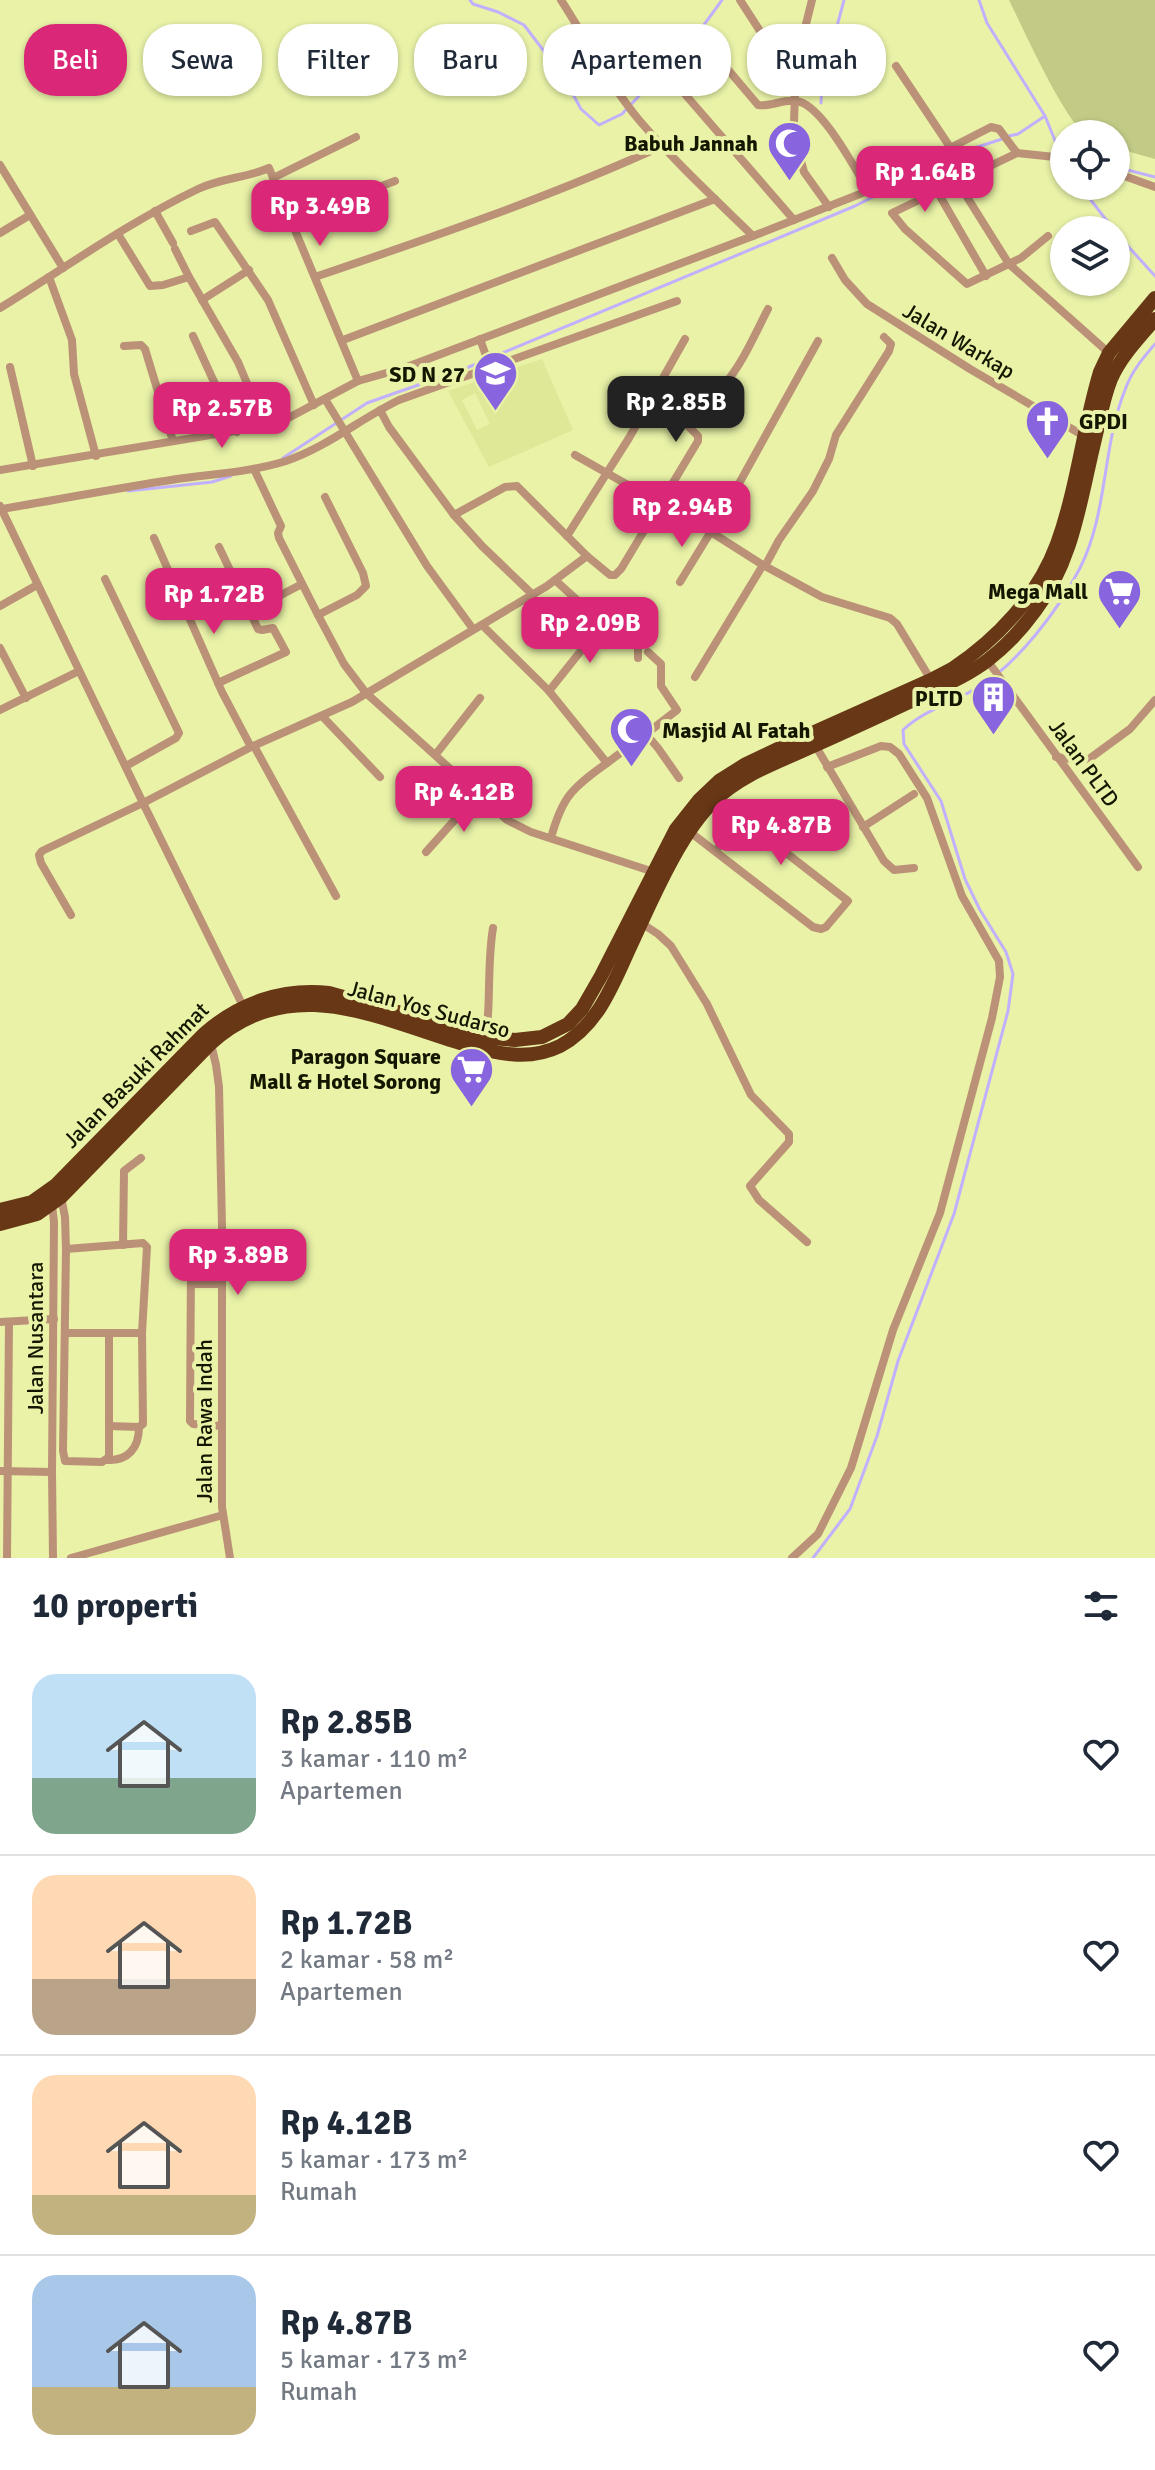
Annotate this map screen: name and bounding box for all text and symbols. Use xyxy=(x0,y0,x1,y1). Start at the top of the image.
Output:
chip: Beli xyxy=(24,24,127,96)
chip: Sewa xyxy=(143,24,262,96)
chip: Filter xyxy=(278,24,398,96)
chip: Baru xyxy=(414,24,527,96)
chip: Apartemen xyxy=(543,24,731,96)
chip: Rumah xyxy=(747,24,886,96)
mosque icon: Babuh Jannah xyxy=(765,119,813,182)
map controls xyxy=(1050,120,1130,296)
button: locate xyxy=(1050,120,1130,200)
place label: Babuh Jannah xyxy=(624,130,758,157)
pin: Rp 1.64B xyxy=(842,146,1008,214)
text: Rp 1.64B xyxy=(874,156,976,188)
pin: Rp 3.49B xyxy=(237,180,403,248)
text: Rp 3.49B xyxy=(269,190,371,222)
button: layers xyxy=(1050,216,1130,296)
street label: Jalan Warkap xyxy=(898,297,1020,385)
school or university icon: SD N 27 xyxy=(472,350,520,413)
place label: SD N 27 xyxy=(389,361,465,388)
pin: Rp 2.85B xyxy=(593,376,759,444)
pin: Rp 2.57B xyxy=(139,382,305,450)
text: Rp 2.85B xyxy=(625,386,727,418)
text: Rp 2.57B xyxy=(171,392,273,424)
church icon: GPDI xyxy=(1024,397,1072,460)
place label: GPDI xyxy=(1079,408,1128,435)
pin: Rp 2.94B xyxy=(599,481,765,549)
text: Rp 2.94B xyxy=(631,491,733,523)
supermarket icon: Mega Mall xyxy=(1095,567,1143,630)
pin: Rp 1.72B xyxy=(131,568,297,636)
text: Rp 1.72B xyxy=(163,578,265,610)
place label: Mega Mall xyxy=(988,578,1088,605)
pin: Rp 2.09B xyxy=(507,597,673,665)
text: Rp 2.09B xyxy=(539,607,641,639)
building icon: PLTD xyxy=(970,674,1018,737)
place label: PLTD xyxy=(915,685,963,712)
mosque icon: Masjid Al Fatah xyxy=(607,706,655,769)
street label: Jalan PLTD xyxy=(1043,714,1125,812)
place label: Masjid Al Fatah xyxy=(662,717,810,744)
pin: Rp 4.12B xyxy=(381,766,547,834)
text: Rp 4.12B xyxy=(413,776,515,808)
pin: Rp 4.87B xyxy=(698,799,864,867)
text: Rp 4.87B xyxy=(730,809,832,841)
street label: Jalan Yos Sudarso xyxy=(345,974,513,1044)
street label: Jalan Basuki Rahmat xyxy=(57,996,215,1154)
place label: Paragon Square Mall & Hotel Sorong xyxy=(249,1043,441,1095)
supermarket icon: Paragon Square Mall & Hotel Sorong xyxy=(448,1045,496,1108)
pin: Rp 3.89B xyxy=(155,1229,321,1297)
text: Rp 3.89B xyxy=(187,1239,289,1271)
street label: Jalan Nusantara xyxy=(22,1262,49,1414)
street label: Jalan Rawa Indah xyxy=(191,1339,218,1503)
icon: filters xyxy=(1079,1584,1123,1628)
text: 10 properti xyxy=(32,1585,198,1627)
text: Rp 2.85B xyxy=(280,1701,412,1743)
icon: home xyxy=(96,1706,192,1802)
icon: heart xyxy=(1079,1732,1123,1776)
text: 3 kamar · 110 m² xyxy=(280,1743,468,1775)
text: Apartemen xyxy=(280,1775,403,1807)
text: Rp 1.72B xyxy=(280,1902,412,1944)
icon: home xyxy=(96,1907,192,2003)
icon: heart xyxy=(1079,1933,1123,1977)
text: 2 kamar · 58 m² xyxy=(280,1944,454,1976)
text: Apartemen xyxy=(280,1976,403,2008)
text: Rp 4.12B xyxy=(280,2102,412,2144)
icon: home xyxy=(96,2107,192,2203)
icon: heart xyxy=(1079,2133,1123,2177)
text: 5 kamar · 173 m² xyxy=(280,2144,468,2176)
text: Rumah xyxy=(280,2176,357,2208)
text: Rp 4.87B xyxy=(280,2302,412,2344)
icon: home xyxy=(96,2307,192,2403)
icon: heart xyxy=(1079,2333,1123,2377)
text: 5 kamar · 173 m² xyxy=(280,2344,468,2376)
text: Rumah xyxy=(280,2376,357,2408)

